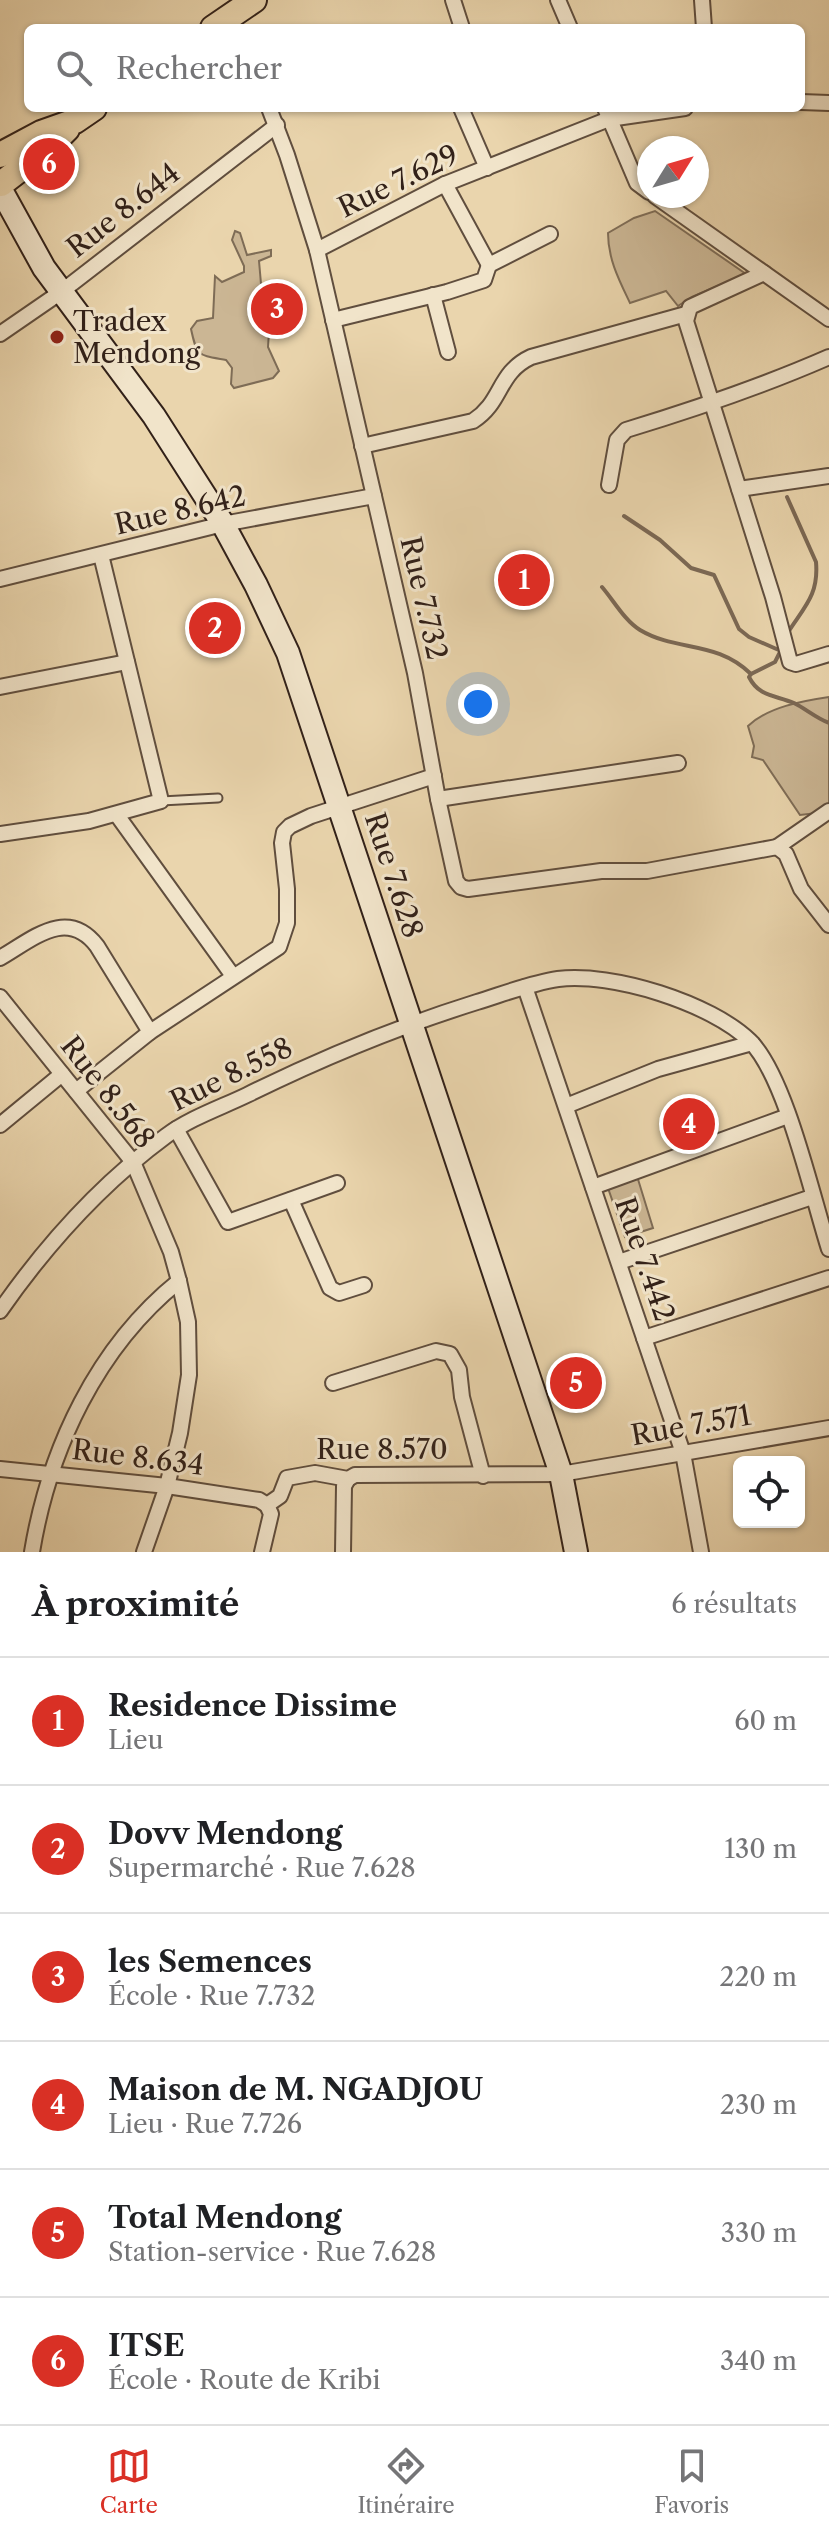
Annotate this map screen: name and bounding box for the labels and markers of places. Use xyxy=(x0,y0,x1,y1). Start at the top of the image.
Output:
pin: 6 xyxy=(23,134,75,194)
pin: 3 xyxy=(251,279,303,339)
place label: Tradex Mendong xyxy=(73,304,201,370)
marker: Tradex Mendong xyxy=(48,328,66,346)
pin: 1 xyxy=(498,550,550,610)
pin: 2 xyxy=(189,598,241,658)
pin: 4 xyxy=(663,1094,715,1154)
pin: 5 xyxy=(550,1353,602,1413)

